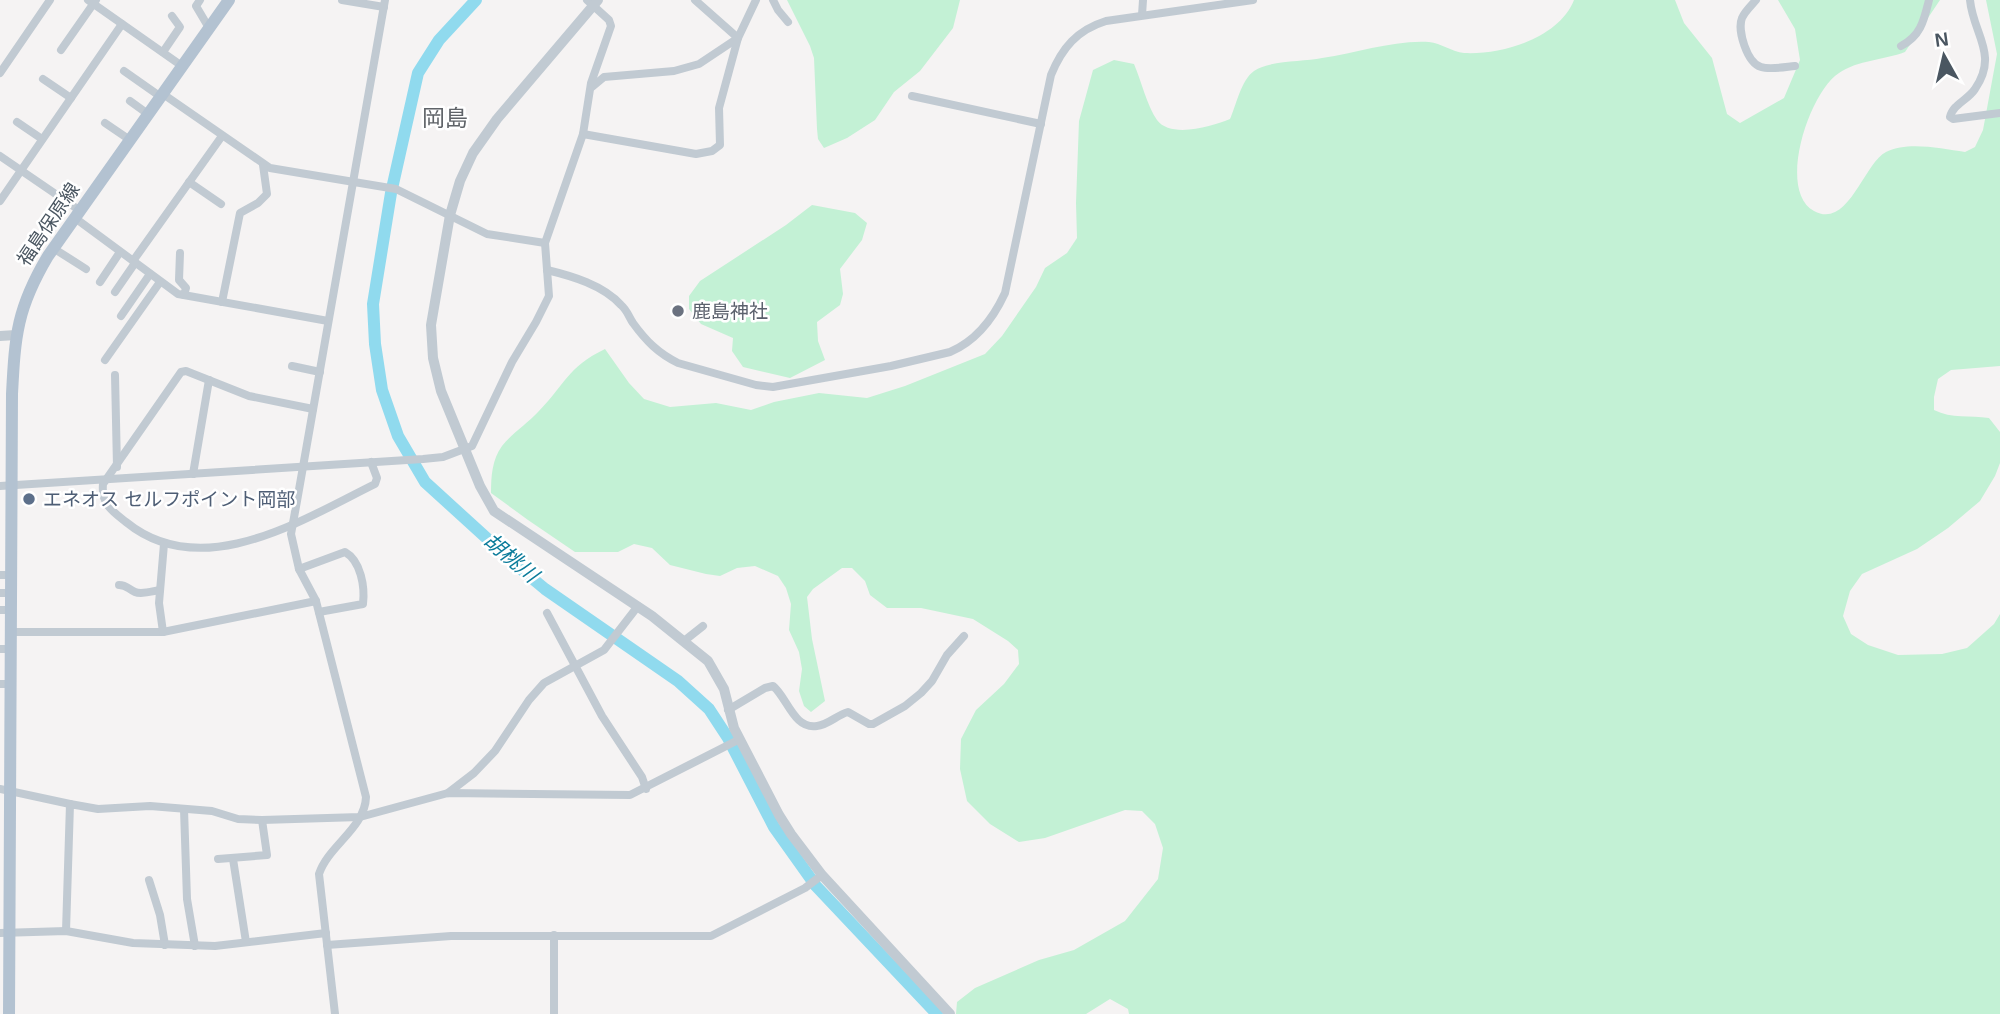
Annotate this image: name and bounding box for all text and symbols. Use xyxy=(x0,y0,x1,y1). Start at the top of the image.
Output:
north arrow xyxy=(1909,21,1979,91)
text: N xyxy=(1933,28,1950,51)
district label: 岡島 xyxy=(422,105,468,131)
street label: 福島保原線 xyxy=(13,179,84,270)
place label: 鹿島神社 xyxy=(692,301,768,322)
marker: 鹿島神社 xyxy=(670,303,686,319)
place label: エネオス セルフポイント岡部 xyxy=(43,489,295,510)
marker: エネオス セルフポイント岡部 xyxy=(21,491,37,507)
water label: 胡桃川 xyxy=(480,529,544,588)

